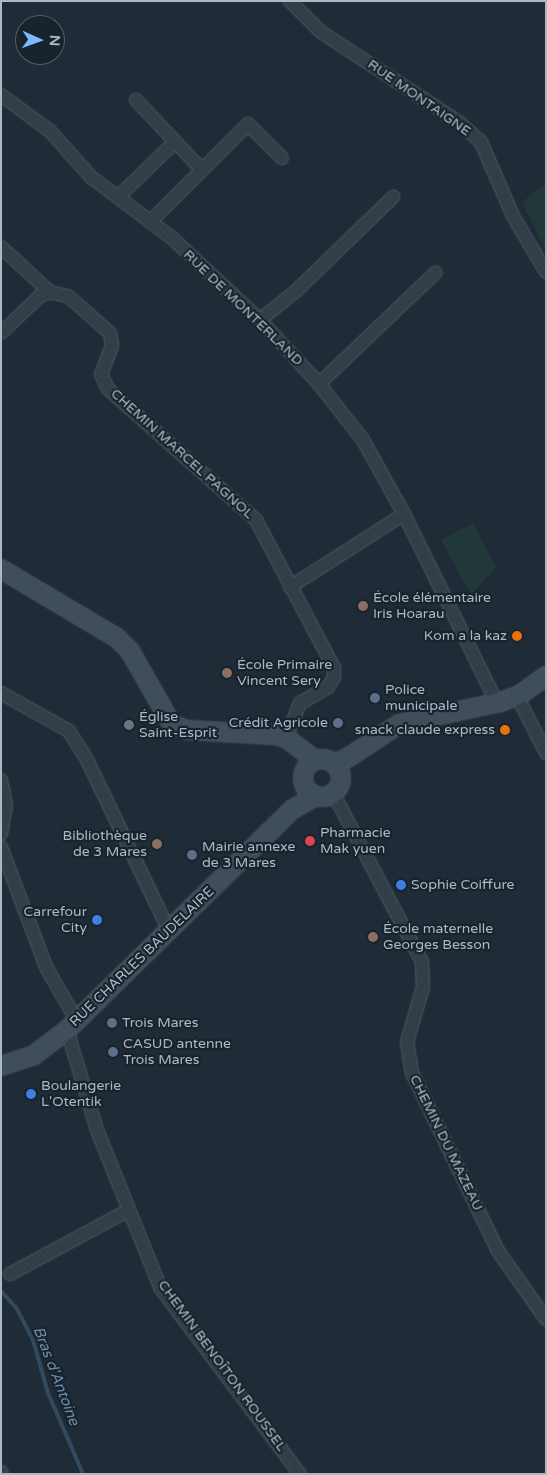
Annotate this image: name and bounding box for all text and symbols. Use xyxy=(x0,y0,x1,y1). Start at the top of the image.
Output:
north arrow xyxy=(15,15,65,65)
text: N xyxy=(46,35,63,46)
street label: RUE MONTAIGNE xyxy=(364,56,474,140)
street label: RUE DE MONTERLAND xyxy=(180,246,306,370)
street label: CHEMIN MARCEL PAGNOL xyxy=(107,385,257,523)
place label: École élémentaire Iris Hoarau xyxy=(373,590,491,622)
marker: École élémentaire Iris Hoarau xyxy=(357,600,369,612)
place label: Kom a la kaz xyxy=(424,628,507,644)
marker: Kom a la kaz xyxy=(511,630,523,642)
place label: École Primaire Vincent Sery xyxy=(237,657,332,690)
marker: École Primaire Vincent Sery xyxy=(221,667,233,679)
place label: Police municipale xyxy=(385,682,457,714)
marker: Police municipale xyxy=(369,692,381,704)
place label: Église Saint-Esprit xyxy=(139,709,217,742)
place label: Crédit Agricole xyxy=(229,715,328,731)
marker: Crédit Agricole xyxy=(332,717,344,729)
marker: Église Saint-Esprit xyxy=(123,719,135,731)
place label: snack claude express xyxy=(355,722,495,738)
marker: snack claude express xyxy=(499,724,511,736)
place label: Pharmacie Mak yuen xyxy=(320,825,391,858)
place label: Bibliothèque de 3 Mares xyxy=(63,828,147,860)
marker: Pharmacie Mak yuen xyxy=(304,835,316,847)
marker: Bibliothèque de 3 Mares xyxy=(151,838,163,850)
place label: Mairie annexe de 3 Mares xyxy=(202,839,295,872)
marker: Mairie annexe de 3 Mares xyxy=(186,849,198,861)
place label: Sophie Coiffure xyxy=(411,877,514,893)
marker: Sophie Coiffure xyxy=(395,879,407,891)
street label: RUE CHARLES BAUDELAIRE xyxy=(66,884,218,1030)
place label: Carrefour City xyxy=(24,904,87,936)
marker: Carrefour City xyxy=(91,914,103,926)
place label: École maternelle Georges Besson xyxy=(383,921,493,954)
marker: École maternelle Georges Besson xyxy=(367,931,379,943)
place label: Trois Mares xyxy=(122,1015,198,1031)
marker: Trois Mares xyxy=(106,1017,118,1029)
place label: CASUD antenne Trois Mares xyxy=(123,1036,231,1068)
marker: CASUD antenne Trois Mares xyxy=(107,1046,119,1058)
street label: CHEMIN DU MAZEAU xyxy=(406,1072,486,1214)
place label: Boulangerie L'Otentik xyxy=(41,1078,121,1110)
marker: Boulangerie L'Otentik xyxy=(25,1088,37,1100)
street label: CHEMIN BENOÎTON ROUSSEL xyxy=(154,1277,290,1455)
water label: Bras d'Antoine xyxy=(29,1324,83,1428)

